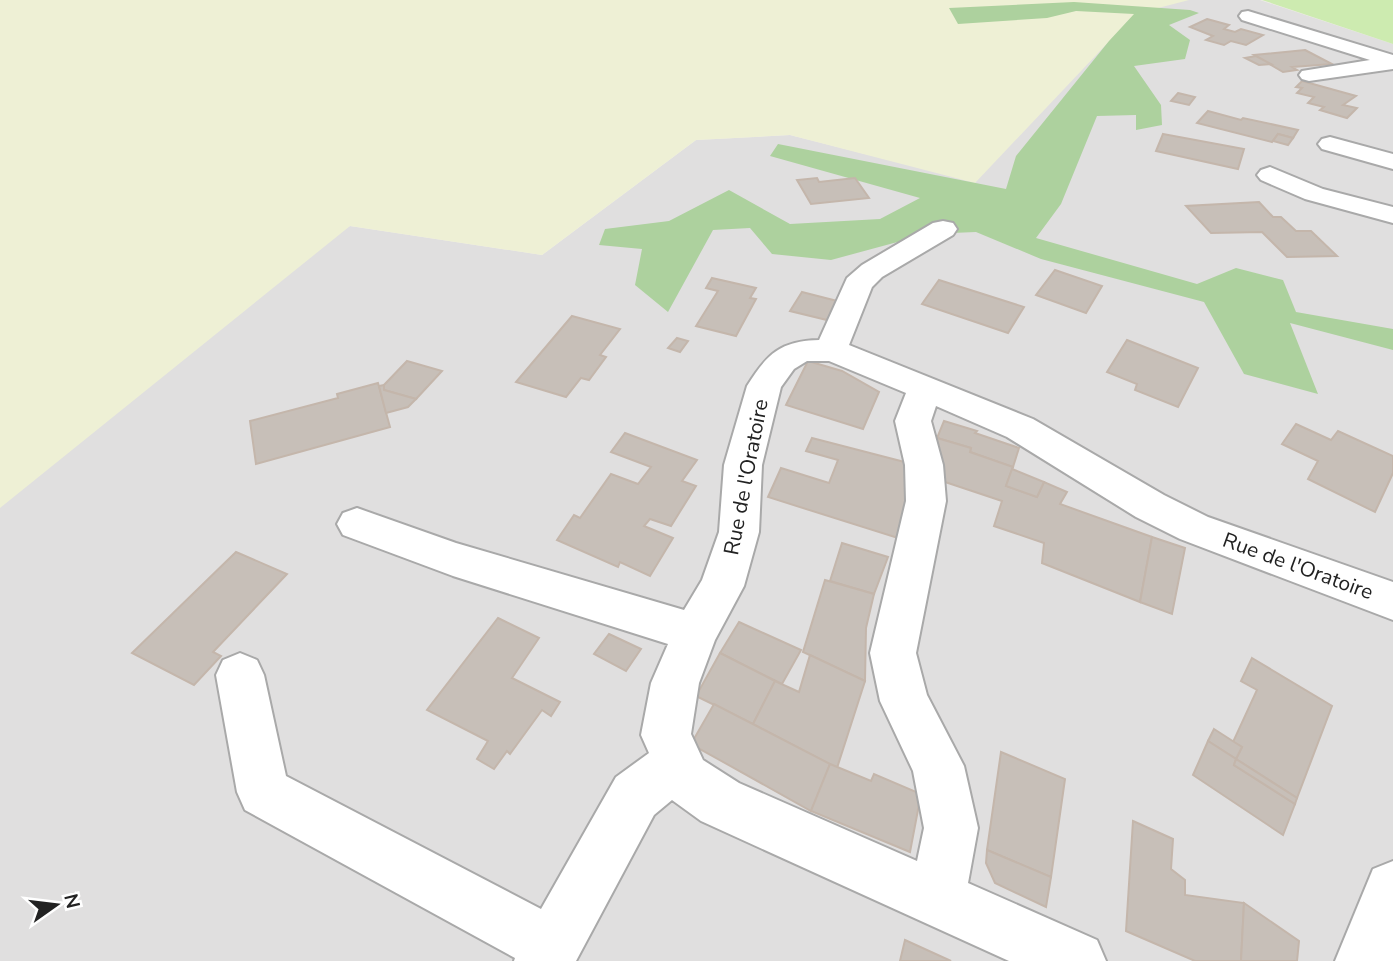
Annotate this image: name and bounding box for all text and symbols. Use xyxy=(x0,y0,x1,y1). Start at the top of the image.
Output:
street label: Rue de l'Oratoire xyxy=(717,397,775,557)
street label: Rue de l'Oratoire xyxy=(1219,526,1377,606)
north arrow xyxy=(21,870,91,940)
text: N xyxy=(57,891,86,911)

